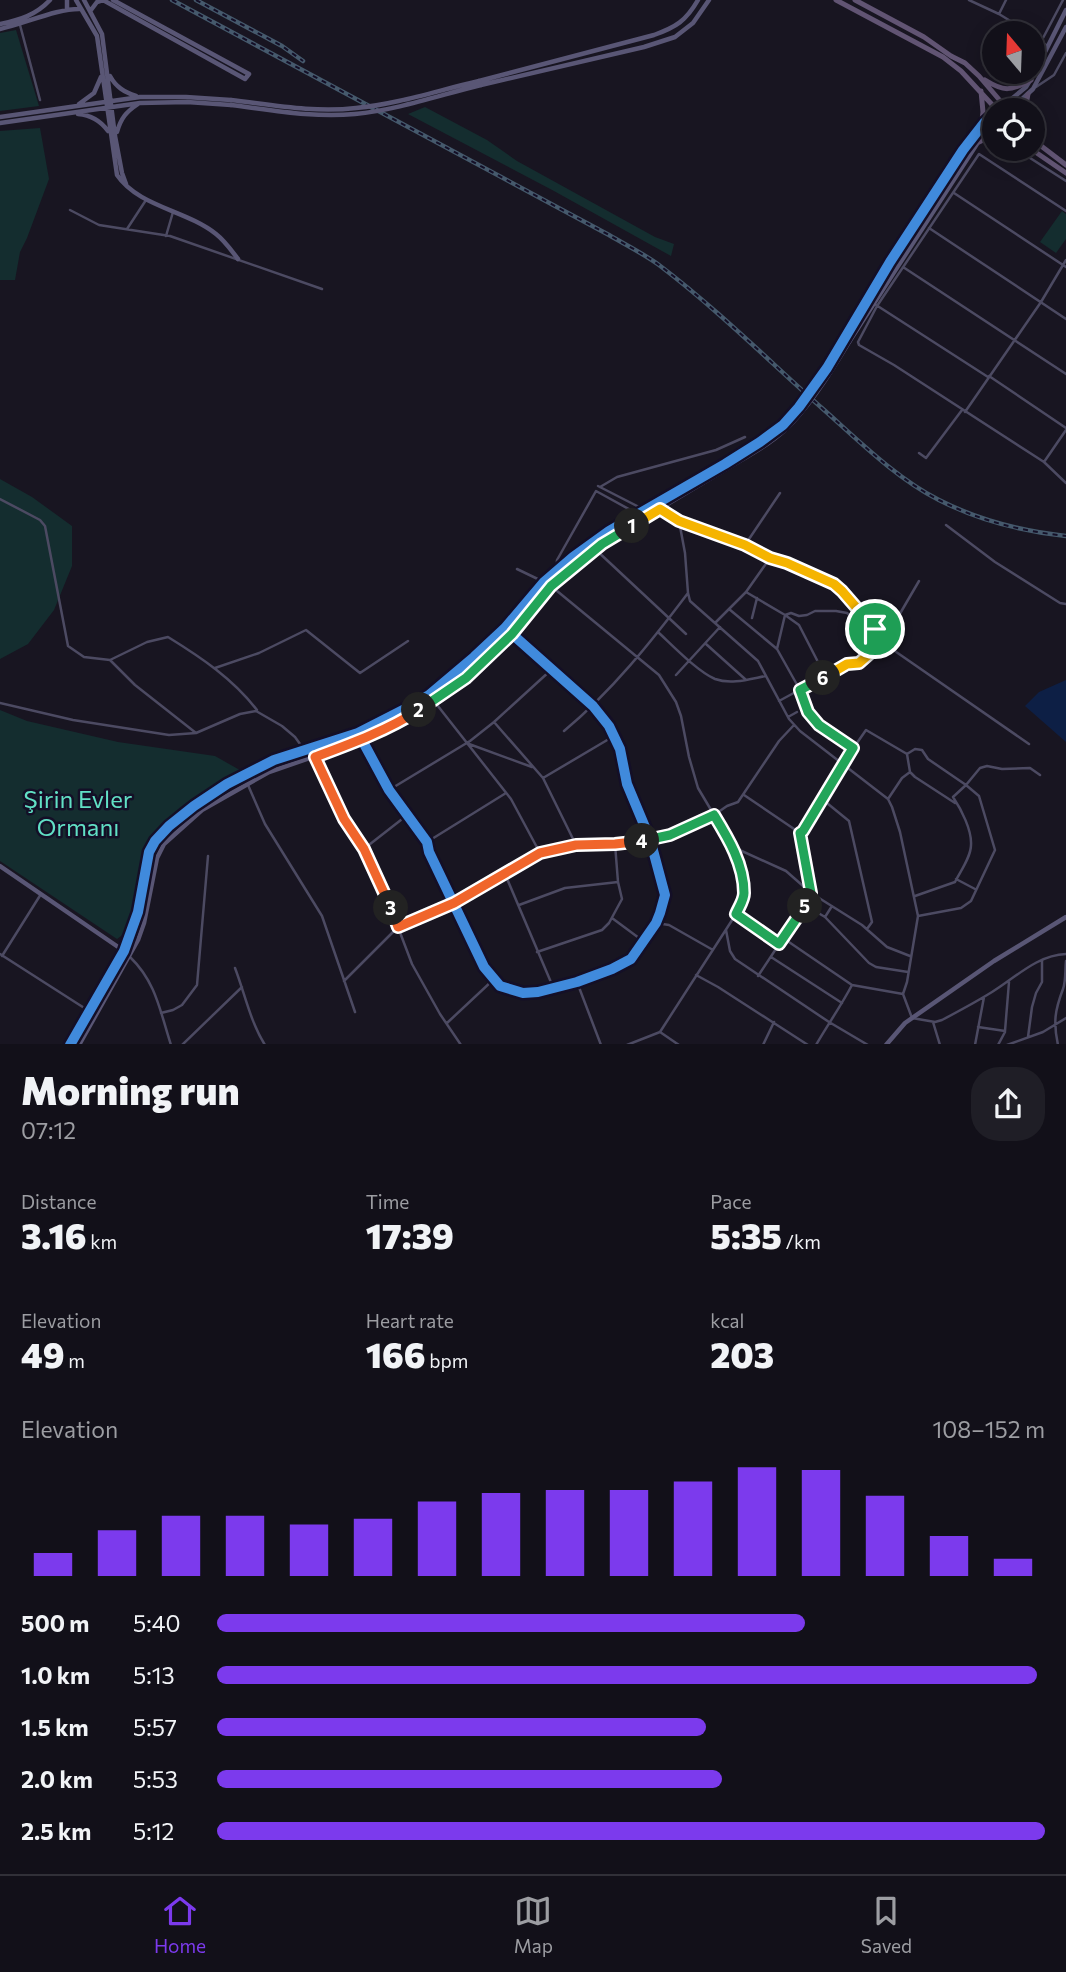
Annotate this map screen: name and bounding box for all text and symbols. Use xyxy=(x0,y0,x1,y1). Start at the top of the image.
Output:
north arrow xyxy=(982,21,1045,84)
map controls xyxy=(982,21,1045,161)
button: locate xyxy=(982,98,1045,161)
pin: 1 xyxy=(614,508,650,544)
text: 1 xyxy=(627,514,636,537)
pin xyxy=(845,599,905,659)
icon: arrive xyxy=(856,610,894,648)
pin: 6 xyxy=(806,660,840,696)
text: 6 xyxy=(817,666,828,689)
pin: 2 xyxy=(402,692,436,728)
text: 2 xyxy=(413,698,424,721)
park label: Şirin Evler Ormanı xyxy=(24,784,133,841)
pin: 4 xyxy=(624,824,660,858)
text: 4 xyxy=(636,829,647,852)
pin: 5 xyxy=(788,888,822,923)
pin: 3 xyxy=(374,890,408,926)
text: 5 xyxy=(799,894,810,917)
text: 3 xyxy=(385,896,396,919)
text: Morning run xyxy=(21,1066,240,1113)
button: share xyxy=(971,1067,1045,1141)
text: 07:12 xyxy=(21,1116,76,1144)
text: Distance xyxy=(21,1190,97,1213)
text: Time xyxy=(366,1190,409,1213)
text: Pace xyxy=(710,1190,752,1213)
text: 3.16 xyxy=(21,1213,87,1256)
text: 17:39 xyxy=(366,1213,454,1256)
text: 5:35 xyxy=(710,1213,782,1256)
text: km xyxy=(87,1230,117,1253)
text: /km xyxy=(782,1230,821,1253)
text: Elevation xyxy=(21,1309,101,1332)
text: Heart rate xyxy=(366,1309,454,1332)
text: kcal xyxy=(710,1309,744,1332)
text: 49 xyxy=(21,1332,65,1375)
text: 166 xyxy=(366,1332,426,1375)
text: 203 xyxy=(710,1332,774,1375)
text: m xyxy=(65,1349,85,1372)
text: bpm xyxy=(426,1349,468,1372)
text: Elevation xyxy=(21,1415,118,1443)
text: 108–152 m xyxy=(932,1415,1045,1443)
text: 500 m xyxy=(21,1609,89,1637)
text: 5:40 xyxy=(133,1609,180,1637)
text: 1.0 km xyxy=(21,1661,90,1689)
text: 5:13 xyxy=(133,1661,175,1689)
text: 1.5 km xyxy=(21,1713,89,1741)
text: 5:57 xyxy=(133,1713,177,1741)
text: 2.0 km xyxy=(21,1765,93,1793)
text: 5:53 xyxy=(133,1765,178,1793)
text: 2.5 km xyxy=(21,1817,91,1845)
text: 5:12 xyxy=(133,1817,174,1845)
tab: Home xyxy=(154,1892,206,1957)
tab: Map xyxy=(514,1892,553,1957)
tab: Saved xyxy=(861,1892,912,1957)

